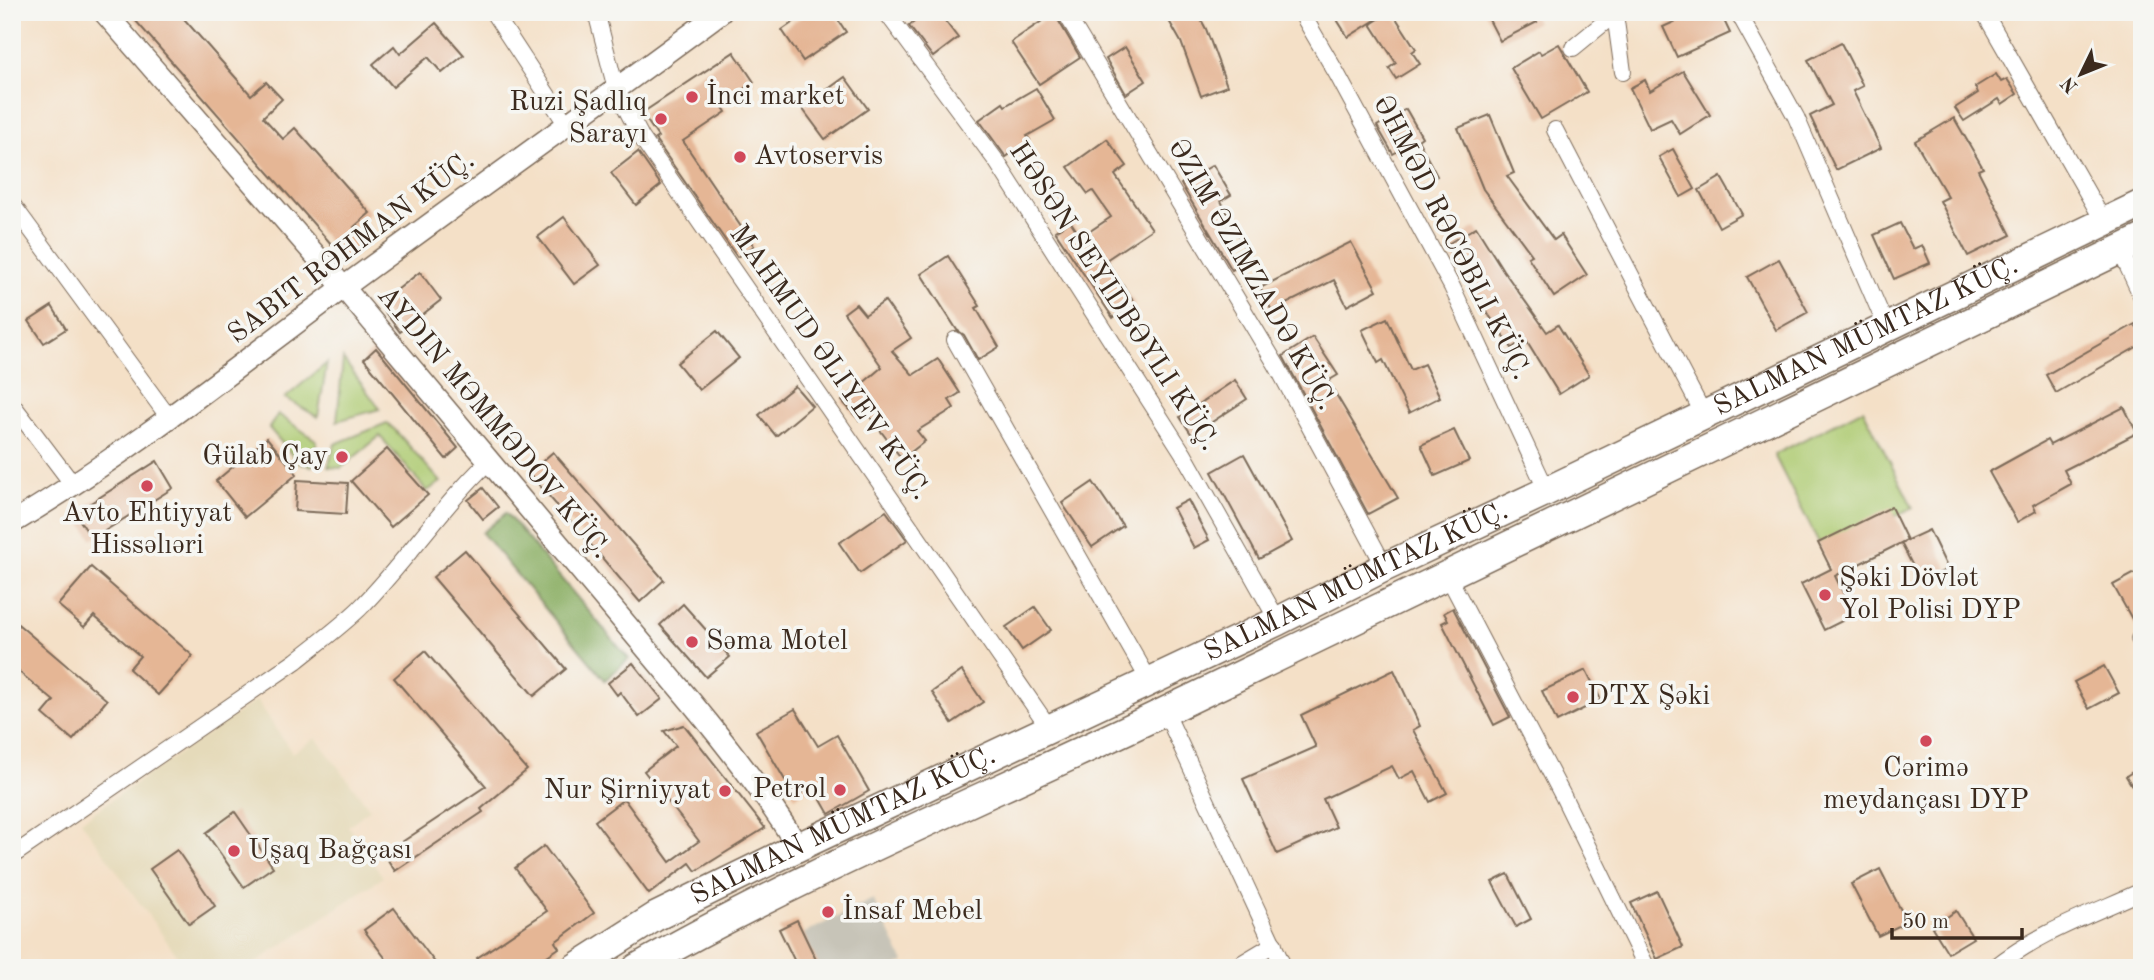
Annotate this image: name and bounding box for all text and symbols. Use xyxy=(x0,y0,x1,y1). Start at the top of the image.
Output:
north arrow xyxy=(2046,38,2116,108)
text: N xyxy=(2058,72,2082,96)
place label: İnci market xyxy=(706,79,845,111)
place label: Ruzi Şadlıq Sarayı xyxy=(509,89,647,149)
marker: İnci market xyxy=(684,89,700,105)
street label: ƏHMƏD RƏCƏBLI KÜÇ. xyxy=(1367,90,1539,385)
marker: Ruzi Şadlıq Sarayı xyxy=(653,111,669,127)
street label: ƏZIM ƏZIMZADƏ KÜÇ. xyxy=(1162,133,1344,415)
street label: HƏSƏN SEYIDBƏYLI KÜÇ. xyxy=(1003,136,1226,456)
street label: SABIT RƏHMAN KÜÇ. xyxy=(221,143,480,350)
place label: Avtoservis xyxy=(754,143,883,171)
marker: Avtoservis xyxy=(732,149,748,165)
street label: MAHMUD ƏLIYEV KÜÇ. xyxy=(723,218,938,506)
street label: SALMAN MÜMTAZ KÜÇ. xyxy=(1710,252,2023,422)
street label: AYDIN MƏMMƏDOV KÜÇ. xyxy=(371,279,618,565)
place label: Gülab Çay xyxy=(202,443,328,471)
marker: Gülab Çay xyxy=(334,449,350,465)
marker: Avto Ehtiyyat Hissəlıəri xyxy=(139,478,155,494)
street label: SALMAN MÜMTAZ KÜÇ. xyxy=(1200,497,1513,668)
place label: Avto Ehtiyyat Hissəlıəri xyxy=(62,500,232,560)
place label: Şəki Dövlət Yol Polisi DYP xyxy=(1839,565,2021,625)
marker: Şəki Dövlət Yol Polisi DYP xyxy=(1817,587,1833,603)
place label: Səma Motel xyxy=(706,628,848,656)
marker: Səma Motel xyxy=(684,634,700,650)
place label: DTX Şəki xyxy=(1587,683,1710,711)
marker: DTX Şəki xyxy=(1565,689,1581,705)
marker: Cərimə meydançası DYP xyxy=(1918,733,1934,749)
street label: SALMAN MÜMTAZ KÜÇ. xyxy=(687,742,1000,911)
place label: Cərimə meydançası DYP xyxy=(1823,755,2029,815)
place label: Petrol xyxy=(753,776,826,804)
place label: Nur Şirniyyat xyxy=(544,777,711,805)
marker: Petrol xyxy=(832,782,848,798)
marker: Nur Şirniyyat xyxy=(717,783,733,799)
place label: Uşaq Bağçası xyxy=(248,837,412,865)
marker: Uşaq Bağçası xyxy=(226,843,242,859)
place label: İnsaf Mebel xyxy=(842,894,982,926)
scale bar xyxy=(1892,896,2021,940)
marker: İnsaf Mebel xyxy=(820,904,836,920)
text: 50 m xyxy=(1902,912,1949,933)

